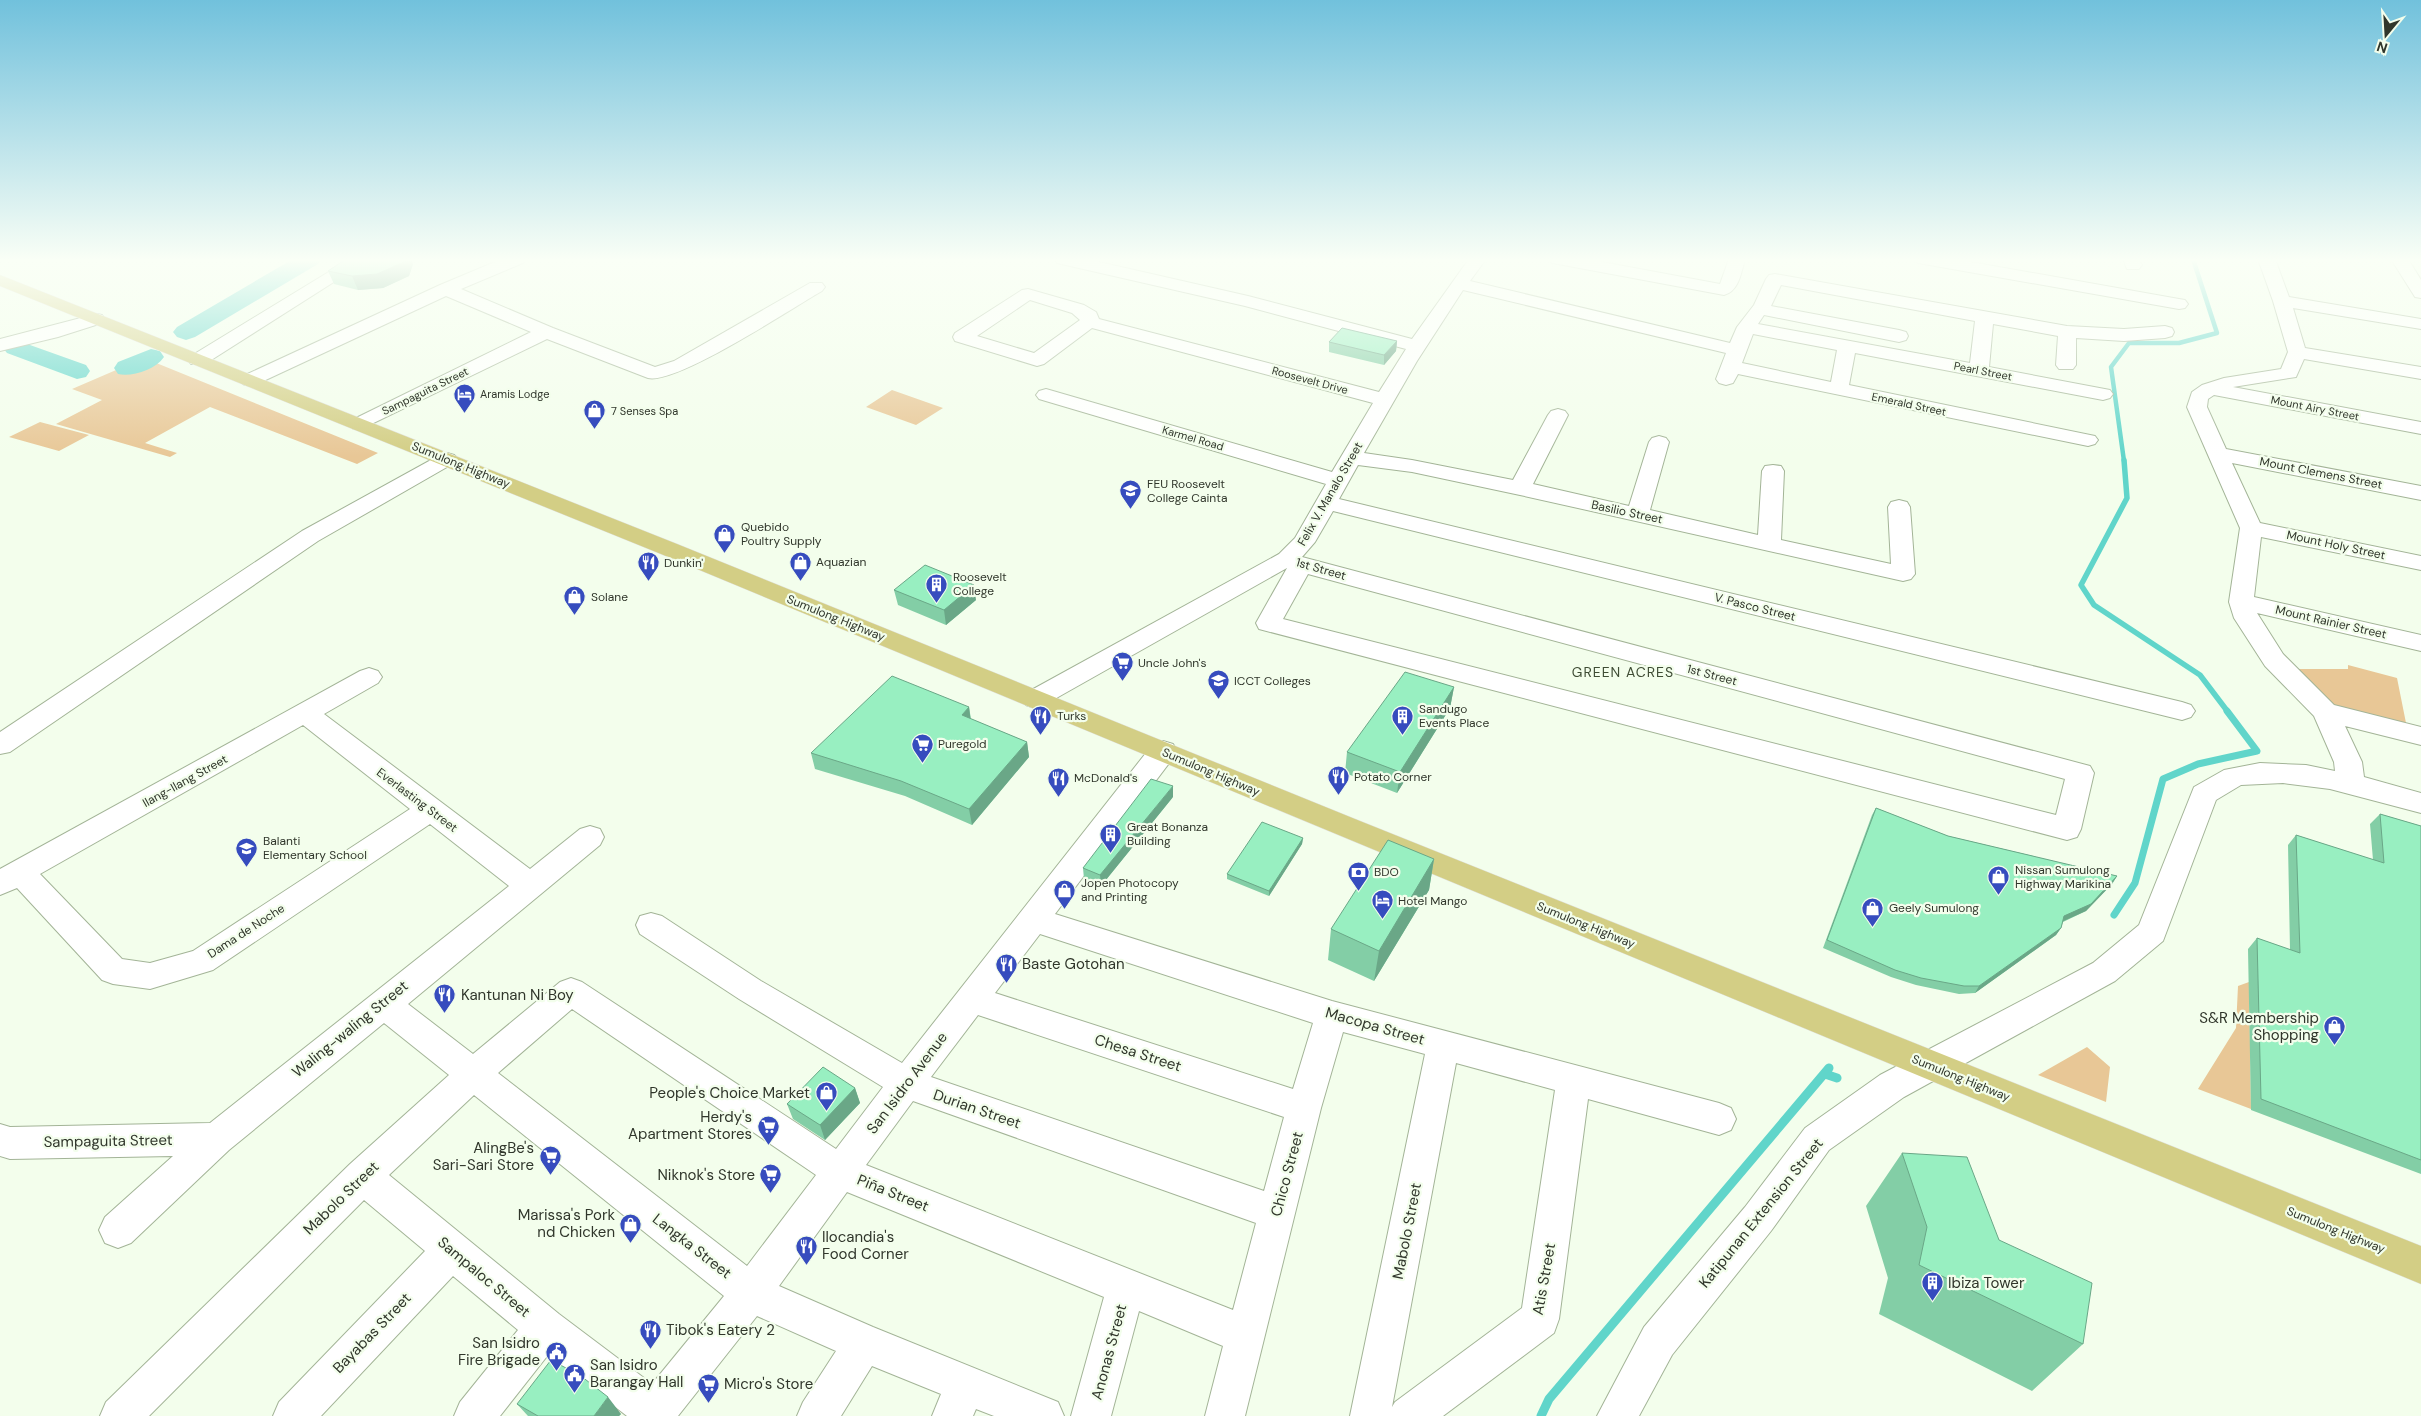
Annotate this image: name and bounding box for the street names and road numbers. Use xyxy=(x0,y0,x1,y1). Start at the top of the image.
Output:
street label: Pearl Street xyxy=(1953,359,2013,383)
street label: Roosevelt Drive xyxy=(1270,363,1350,397)
street label: Sampaguita Street xyxy=(379,364,471,418)
street label: Emerald Street xyxy=(1870,389,1948,419)
street label: Mount Airy Street xyxy=(2270,393,2360,423)
street label: Karmel Road xyxy=(1161,423,1225,453)
street label: Sumulong Highway xyxy=(410,438,513,492)
street label: Felix V. Manalo Street xyxy=(1294,439,1366,549)
street label: Mount Clemens Street xyxy=(2258,453,2384,493)
street label: Basilio Street xyxy=(1590,497,1664,527)
street label: Mount Holy Street xyxy=(2285,527,2387,563)
street label: 1st Street xyxy=(1294,554,1348,584)
street label: V. Pasco Street xyxy=(1713,589,1798,625)
street label: Sumulong Highway xyxy=(785,591,888,645)
street label: Mount Rainier Street xyxy=(2274,601,2388,643)
street label: 1st Street xyxy=(1685,661,1739,689)
street label: Sumulong Highway xyxy=(1160,744,1263,800)
street label: Ilang-Ilang Street xyxy=(140,751,231,811)
street label: Everlasting Street xyxy=(373,764,461,836)
street label: Sumulong Highway xyxy=(1535,898,1638,952)
street label: Dama de Noche xyxy=(204,900,288,962)
street label: Waling-waling Street xyxy=(288,976,412,1082)
street label: Macopa Street xyxy=(1323,1002,1427,1050)
street label: San Isidro Avenue xyxy=(862,1028,952,1138)
street label: Chesa Street xyxy=(1092,1030,1184,1076)
street label: Sumulong Highway xyxy=(1910,1051,2013,1105)
street label: Durian Street xyxy=(931,1085,1024,1133)
street label: Chico Street xyxy=(1266,1129,1308,1219)
street label: Sampaguita Street xyxy=(43,1130,173,1152)
street label: Katipunan Extension Street xyxy=(1694,1134,1828,1292)
street label: Mabolo Street xyxy=(299,1157,383,1239)
street label: Piña Street xyxy=(854,1170,932,1216)
street label: Mabolo Street xyxy=(1388,1181,1426,1281)
street label: Sumulong Highway xyxy=(2285,1203,2388,1257)
street label: Langka Street xyxy=(648,1209,736,1283)
street label: Sampaloc Street xyxy=(433,1232,535,1322)
street label: Atis Street xyxy=(1528,1241,1560,1317)
street label: Bayabas Street xyxy=(328,1288,416,1378)
street label: Anonas Street xyxy=(1087,1302,1131,1402)

